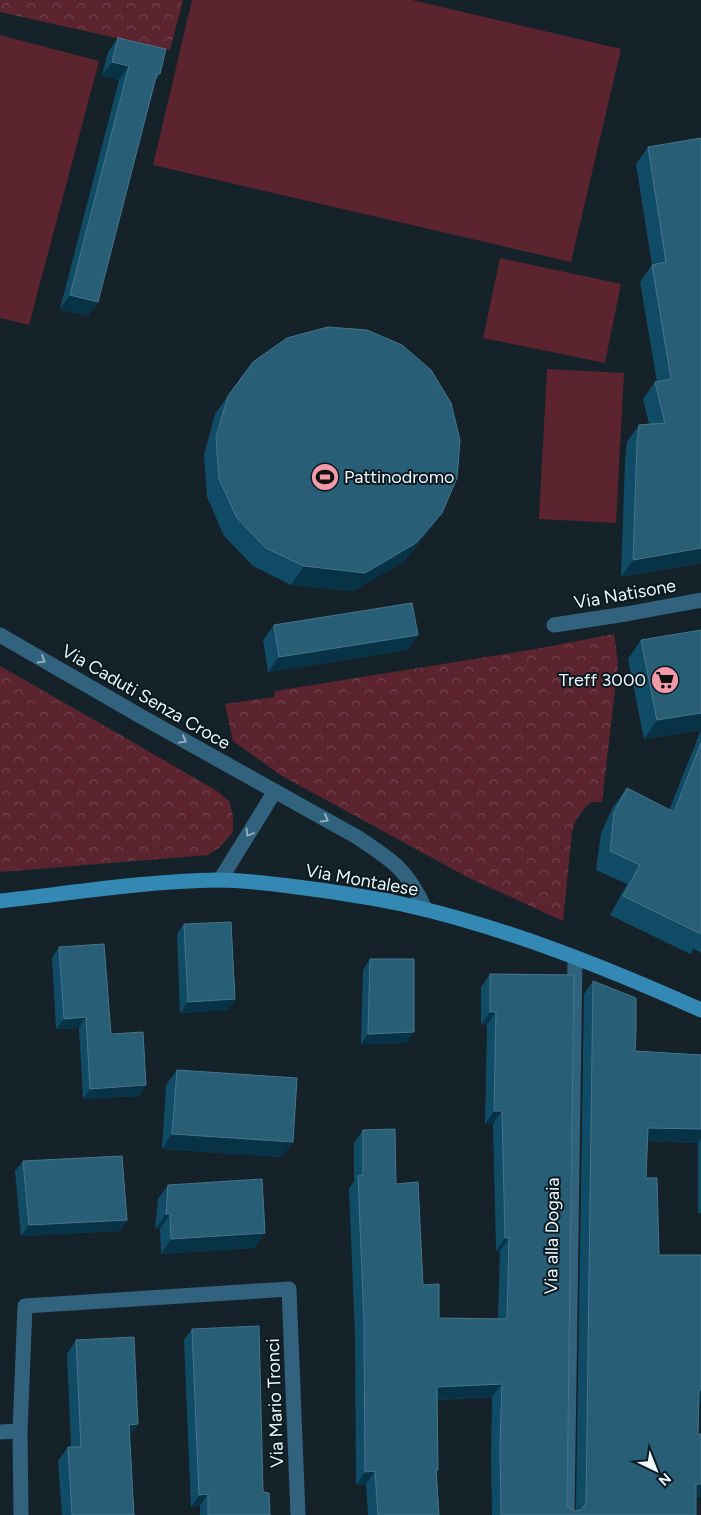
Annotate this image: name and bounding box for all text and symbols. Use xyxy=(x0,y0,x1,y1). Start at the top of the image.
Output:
sports icon: Pattinodromo xyxy=(310,462,340,492)
place label: Pattinodromo xyxy=(344,466,455,488)
street label: Via Natisone xyxy=(572,574,678,614)
street label: Via Caduti Senza Croce xyxy=(58,640,234,754)
one-way arrow xyxy=(37,653,46,663)
supermarket icon: Treff 3000 xyxy=(650,665,680,695)
place label: Treff 3000 xyxy=(559,669,646,691)
one-way arrow xyxy=(178,734,187,744)
one-way arrow xyxy=(320,813,329,823)
one-way arrow xyxy=(246,828,256,837)
street label: Via Montalese xyxy=(304,859,420,901)
street label: Via alla Dogaia xyxy=(540,1177,564,1295)
street label: Via Mario Tronci xyxy=(262,1338,288,1468)
north arrow xyxy=(631,1445,681,1495)
text: N xyxy=(655,1469,674,1489)

